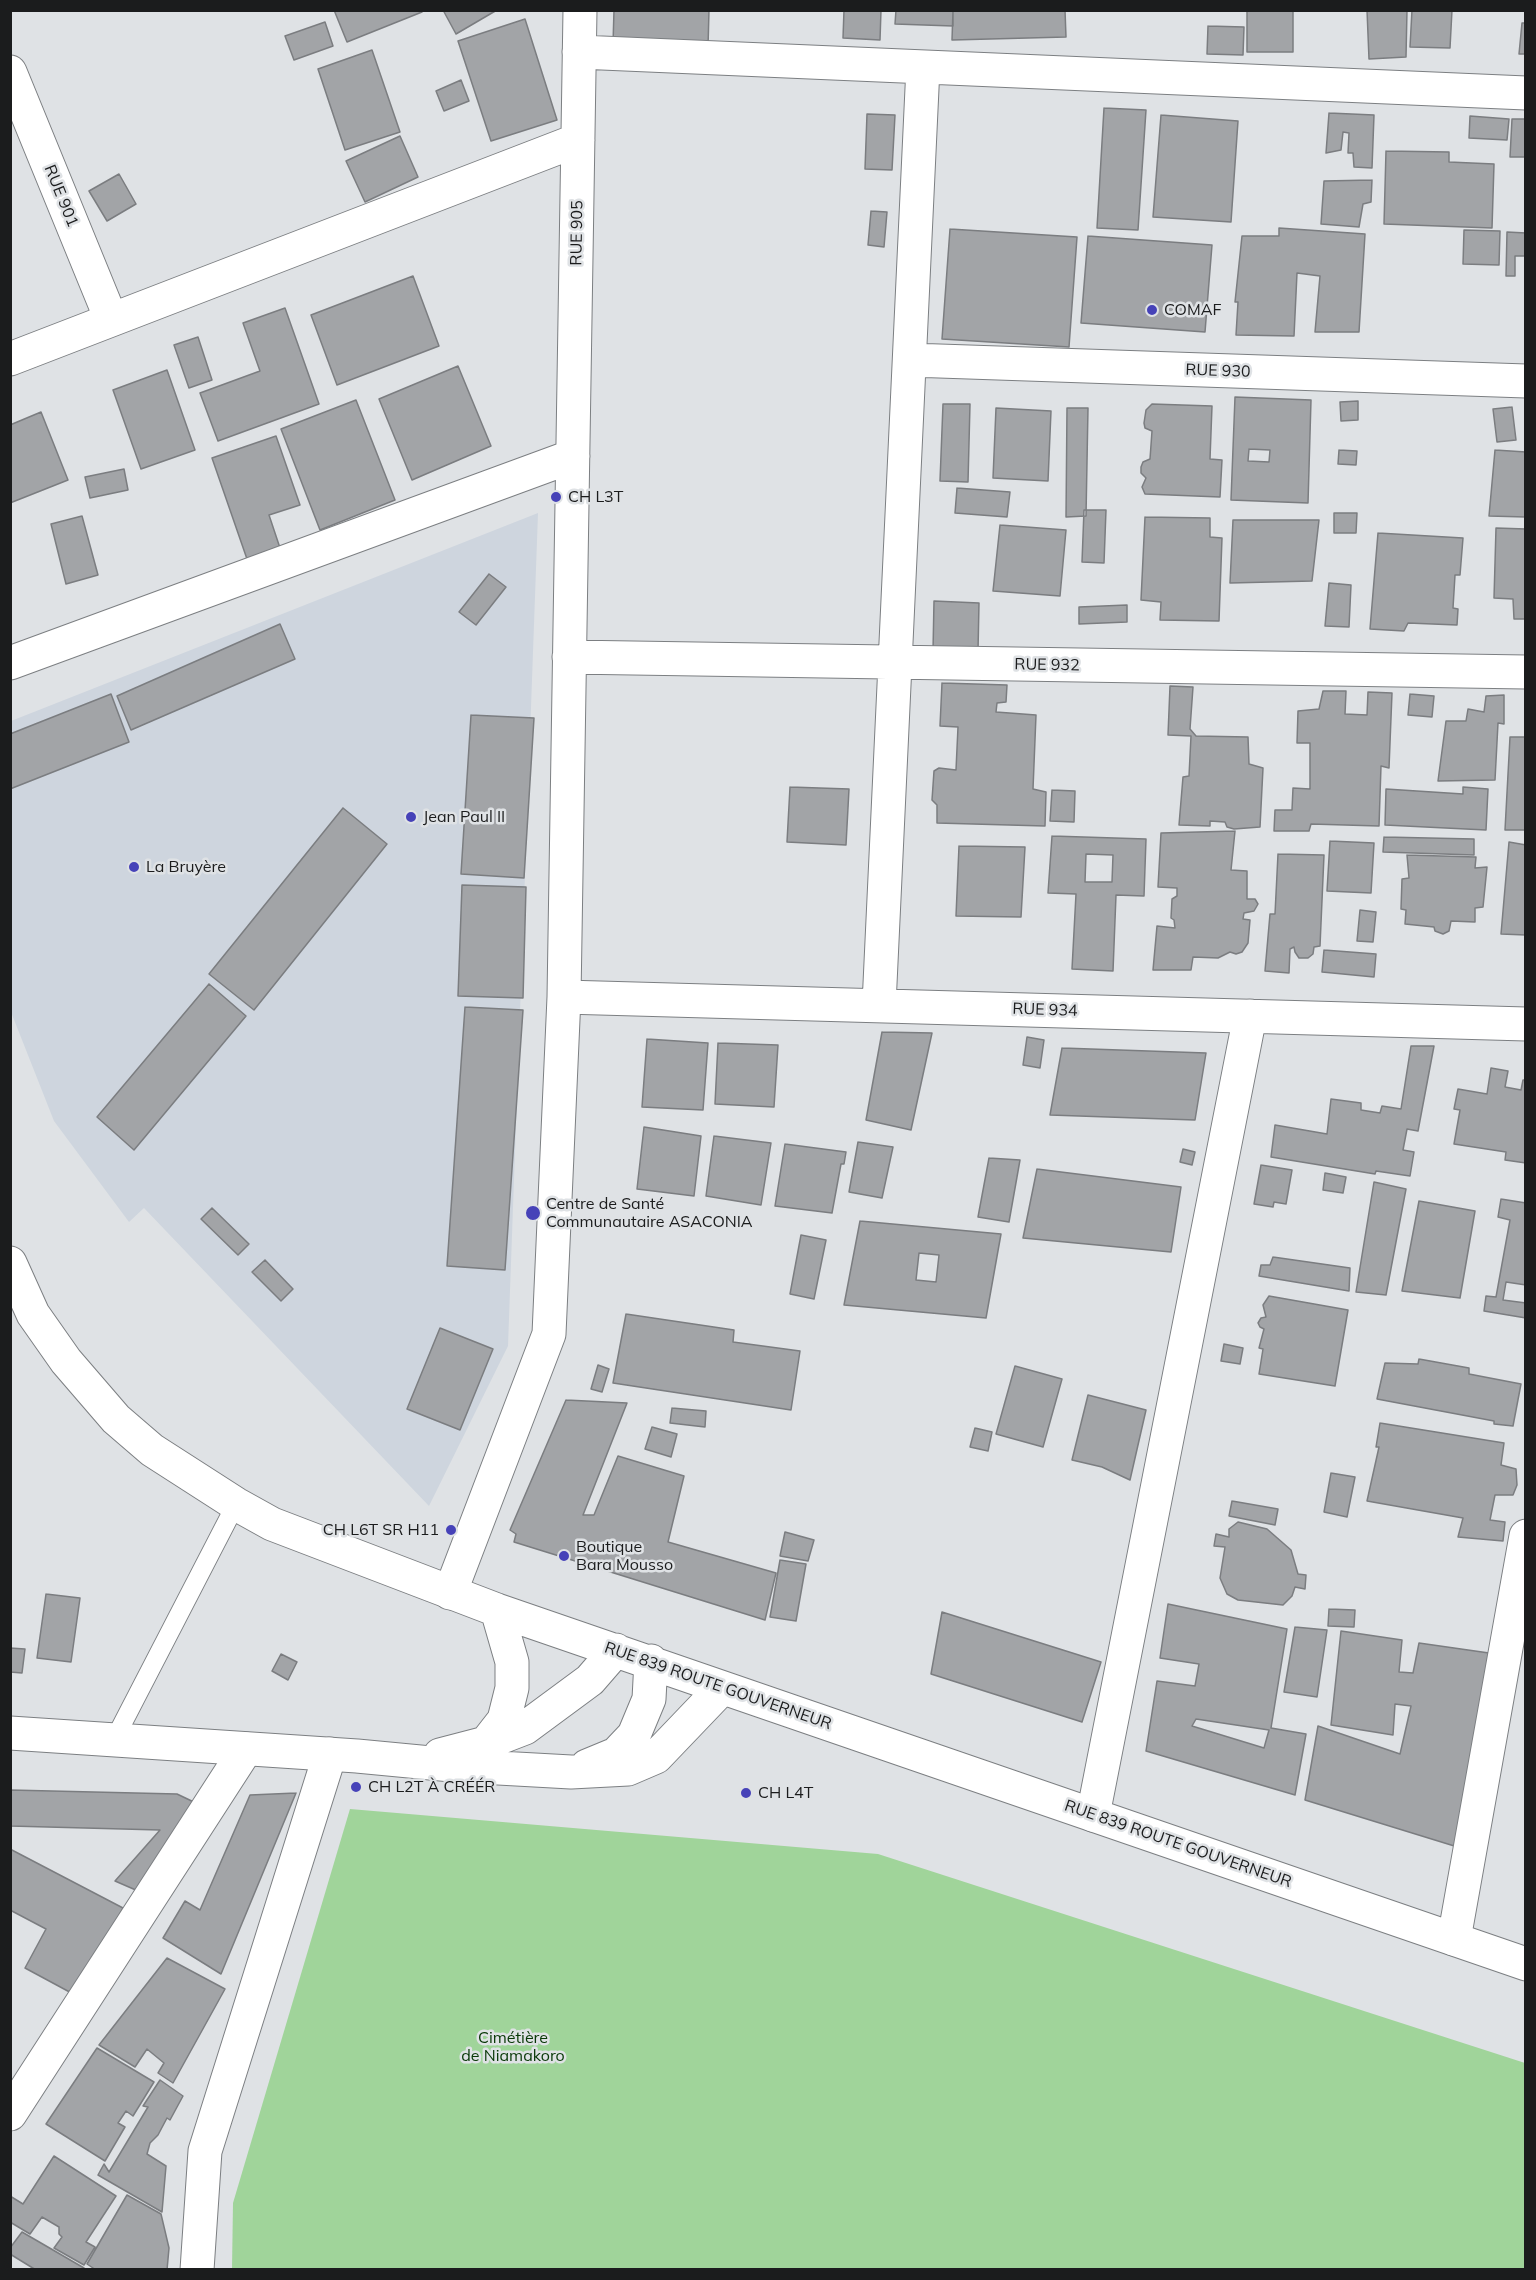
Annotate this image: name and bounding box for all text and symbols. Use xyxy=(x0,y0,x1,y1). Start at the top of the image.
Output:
street label: RUE 901 xyxy=(40,162,82,230)
street label: RUE 905 xyxy=(567,200,587,266)
place label: COMAF xyxy=(1164,300,1221,320)
marker: COMAF xyxy=(1145,303,1159,317)
street label: RUE 930 xyxy=(1185,360,1251,382)
place label: CH L3T xyxy=(568,487,623,507)
marker: CH L3T xyxy=(549,490,563,504)
street label: RUE 932 xyxy=(1014,655,1080,675)
place label: Jean Paul II xyxy=(423,807,505,827)
marker: Jean Paul II xyxy=(404,810,418,824)
place label: La Bruyère xyxy=(146,857,226,877)
marker: La Bruyère xyxy=(127,860,141,874)
street label: RUE 934 xyxy=(1012,999,1078,1021)
place label: Centre de Santé Communautaire ASACONIA xyxy=(546,1194,753,1232)
marker: Centre de Santé Communautaire ASACONIA xyxy=(524,1204,542,1222)
place label: CH L6T SR H11 xyxy=(323,1520,439,1540)
marker: CH L6T SR H11 xyxy=(444,1523,458,1537)
place label: Boutique Bara Mousso xyxy=(576,1537,673,1575)
marker: Boutique Bara Mousso xyxy=(557,1549,571,1563)
street label: RUE 839 ROUTE GOUVERNEUR xyxy=(602,1638,834,1734)
place label: CH L2T À CRÉÉR xyxy=(368,1777,495,1797)
marker: CH L2T À CRÉÉR xyxy=(349,1780,363,1794)
place label: CH L4T xyxy=(758,1783,813,1803)
marker: CH L4T xyxy=(739,1786,753,1800)
street label: RUE 839 ROUTE GOUVERNEUR xyxy=(1062,1796,1294,1892)
park label: Cimétière de Niamakoro xyxy=(461,2028,565,2066)

